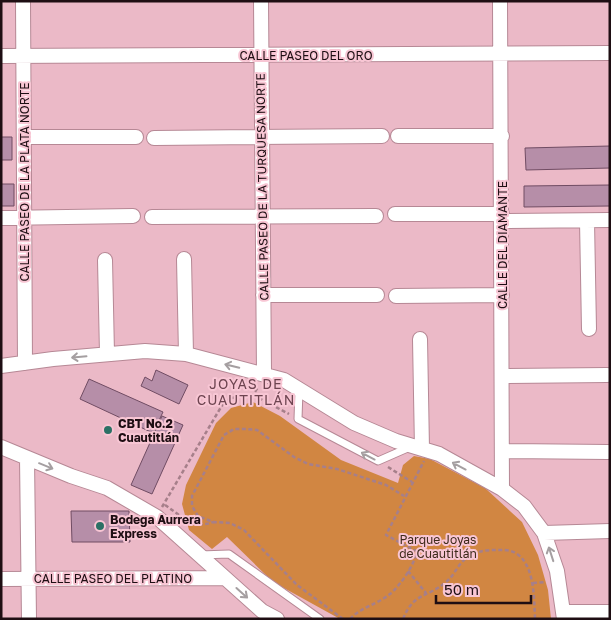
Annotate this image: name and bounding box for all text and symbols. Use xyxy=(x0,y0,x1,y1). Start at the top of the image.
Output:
street label: CALLE PASEO DEL ORO xyxy=(239,48,373,63)
street label: CALLE PASEO DE LA TURQUESA NORTE xyxy=(253,73,271,301)
street label: CALLE PASEO DE LA PLATA NORTE xyxy=(17,82,32,282)
street label: CALLE DEL DIAMANTE xyxy=(495,181,510,309)
one-way arrow xyxy=(71,352,87,361)
one-way arrow xyxy=(225,361,241,370)
district label: JOYAS DE CUAUTITLÁN xyxy=(197,375,295,408)
place label: CBT No.2 Cuautitlán xyxy=(118,416,179,445)
marker: CBT No.2 Cuautitlán xyxy=(102,424,114,436)
one-way arrow xyxy=(361,451,376,460)
one-way arrow xyxy=(453,460,467,470)
one-way arrow xyxy=(38,462,53,472)
place label: Bodega Aurrera Express xyxy=(110,512,201,541)
marker: Bodega Aurrera Express xyxy=(94,520,106,532)
park label: Parque Joyas de Cuautitlán xyxy=(399,532,477,561)
one-way arrow xyxy=(546,546,556,562)
street label: CALLE PASEO DEL PLATINO xyxy=(34,571,192,586)
scale bar xyxy=(436,572,531,604)
text: 50 m xyxy=(444,580,479,598)
one-way arrow xyxy=(236,587,249,599)

